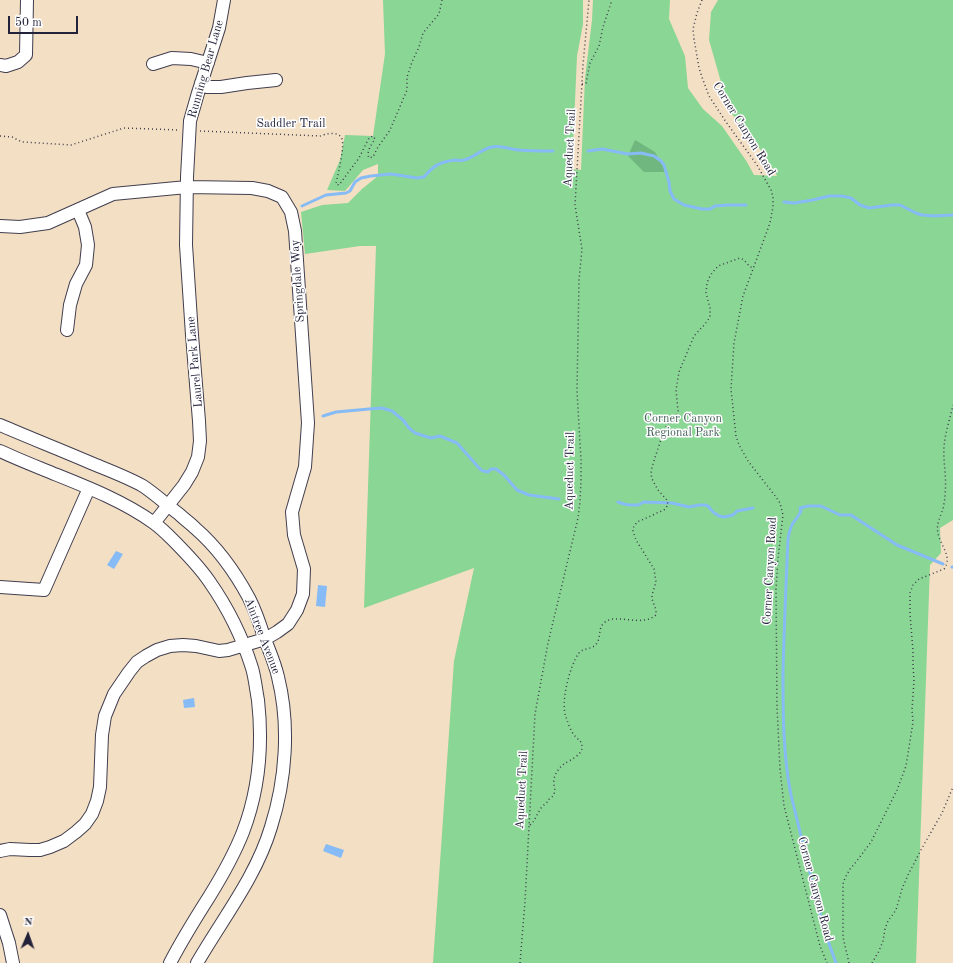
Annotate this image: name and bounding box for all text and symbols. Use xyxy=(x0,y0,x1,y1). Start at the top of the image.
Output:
scale bar xyxy=(10,8,80,34)
text: 50 m xyxy=(15,17,42,29)
street label: Running Bear Lane xyxy=(185,18,227,120)
street label: Corner Canyon Road xyxy=(709,79,779,179)
street label: Aqueduct Trail xyxy=(561,108,579,188)
street label: Saddler Trail xyxy=(257,117,325,131)
street label: Springdale Way xyxy=(288,239,308,323)
street label: Laurel Park Lane xyxy=(184,316,206,408)
park label: Corner Canyon Regional Park xyxy=(644,412,722,440)
street label: Aqueduct Trail xyxy=(562,432,578,510)
street label: Corner Canyon Road xyxy=(760,517,780,625)
street label: Aintree Avenue xyxy=(241,596,283,676)
street label: Aqueduct Trail xyxy=(513,750,531,830)
street label: Corner Canyon Road xyxy=(794,835,836,943)
north arrow xyxy=(8,915,48,955)
text: N xyxy=(24,917,33,928)

